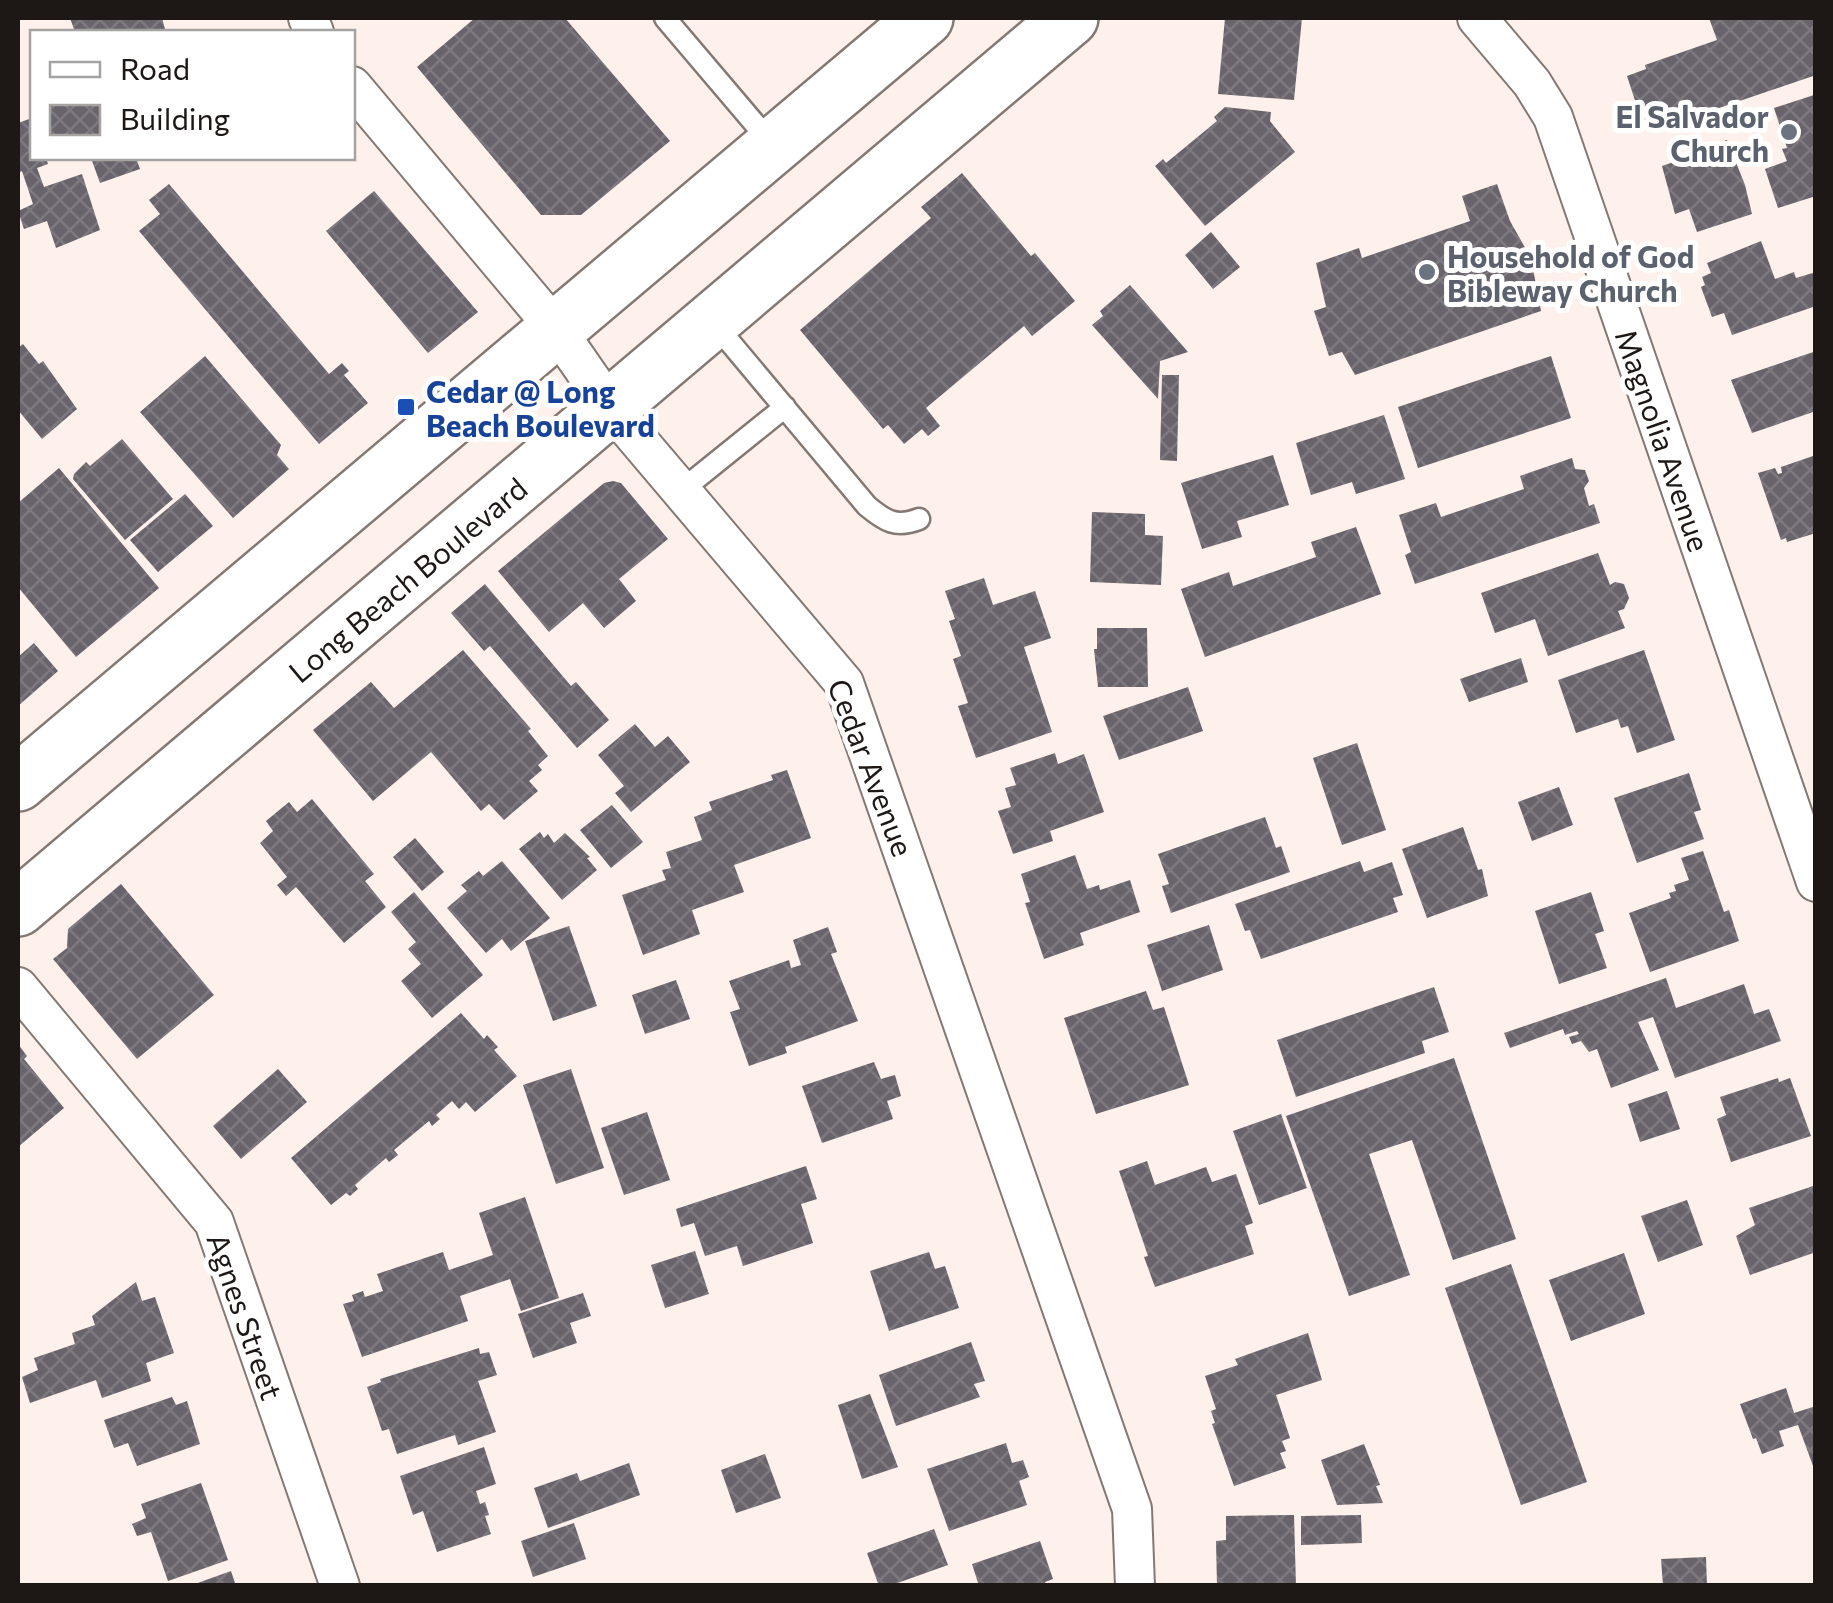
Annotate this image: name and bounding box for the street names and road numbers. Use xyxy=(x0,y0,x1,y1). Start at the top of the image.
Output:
street label: Magnolia Avenue xyxy=(1609,324,1719,556)
street label: Long Beach Boulevard xyxy=(280,469,534,689)
street label: Cedar Avenue xyxy=(821,673,923,861)
street label: Agnes Street xyxy=(200,1228,292,1404)

